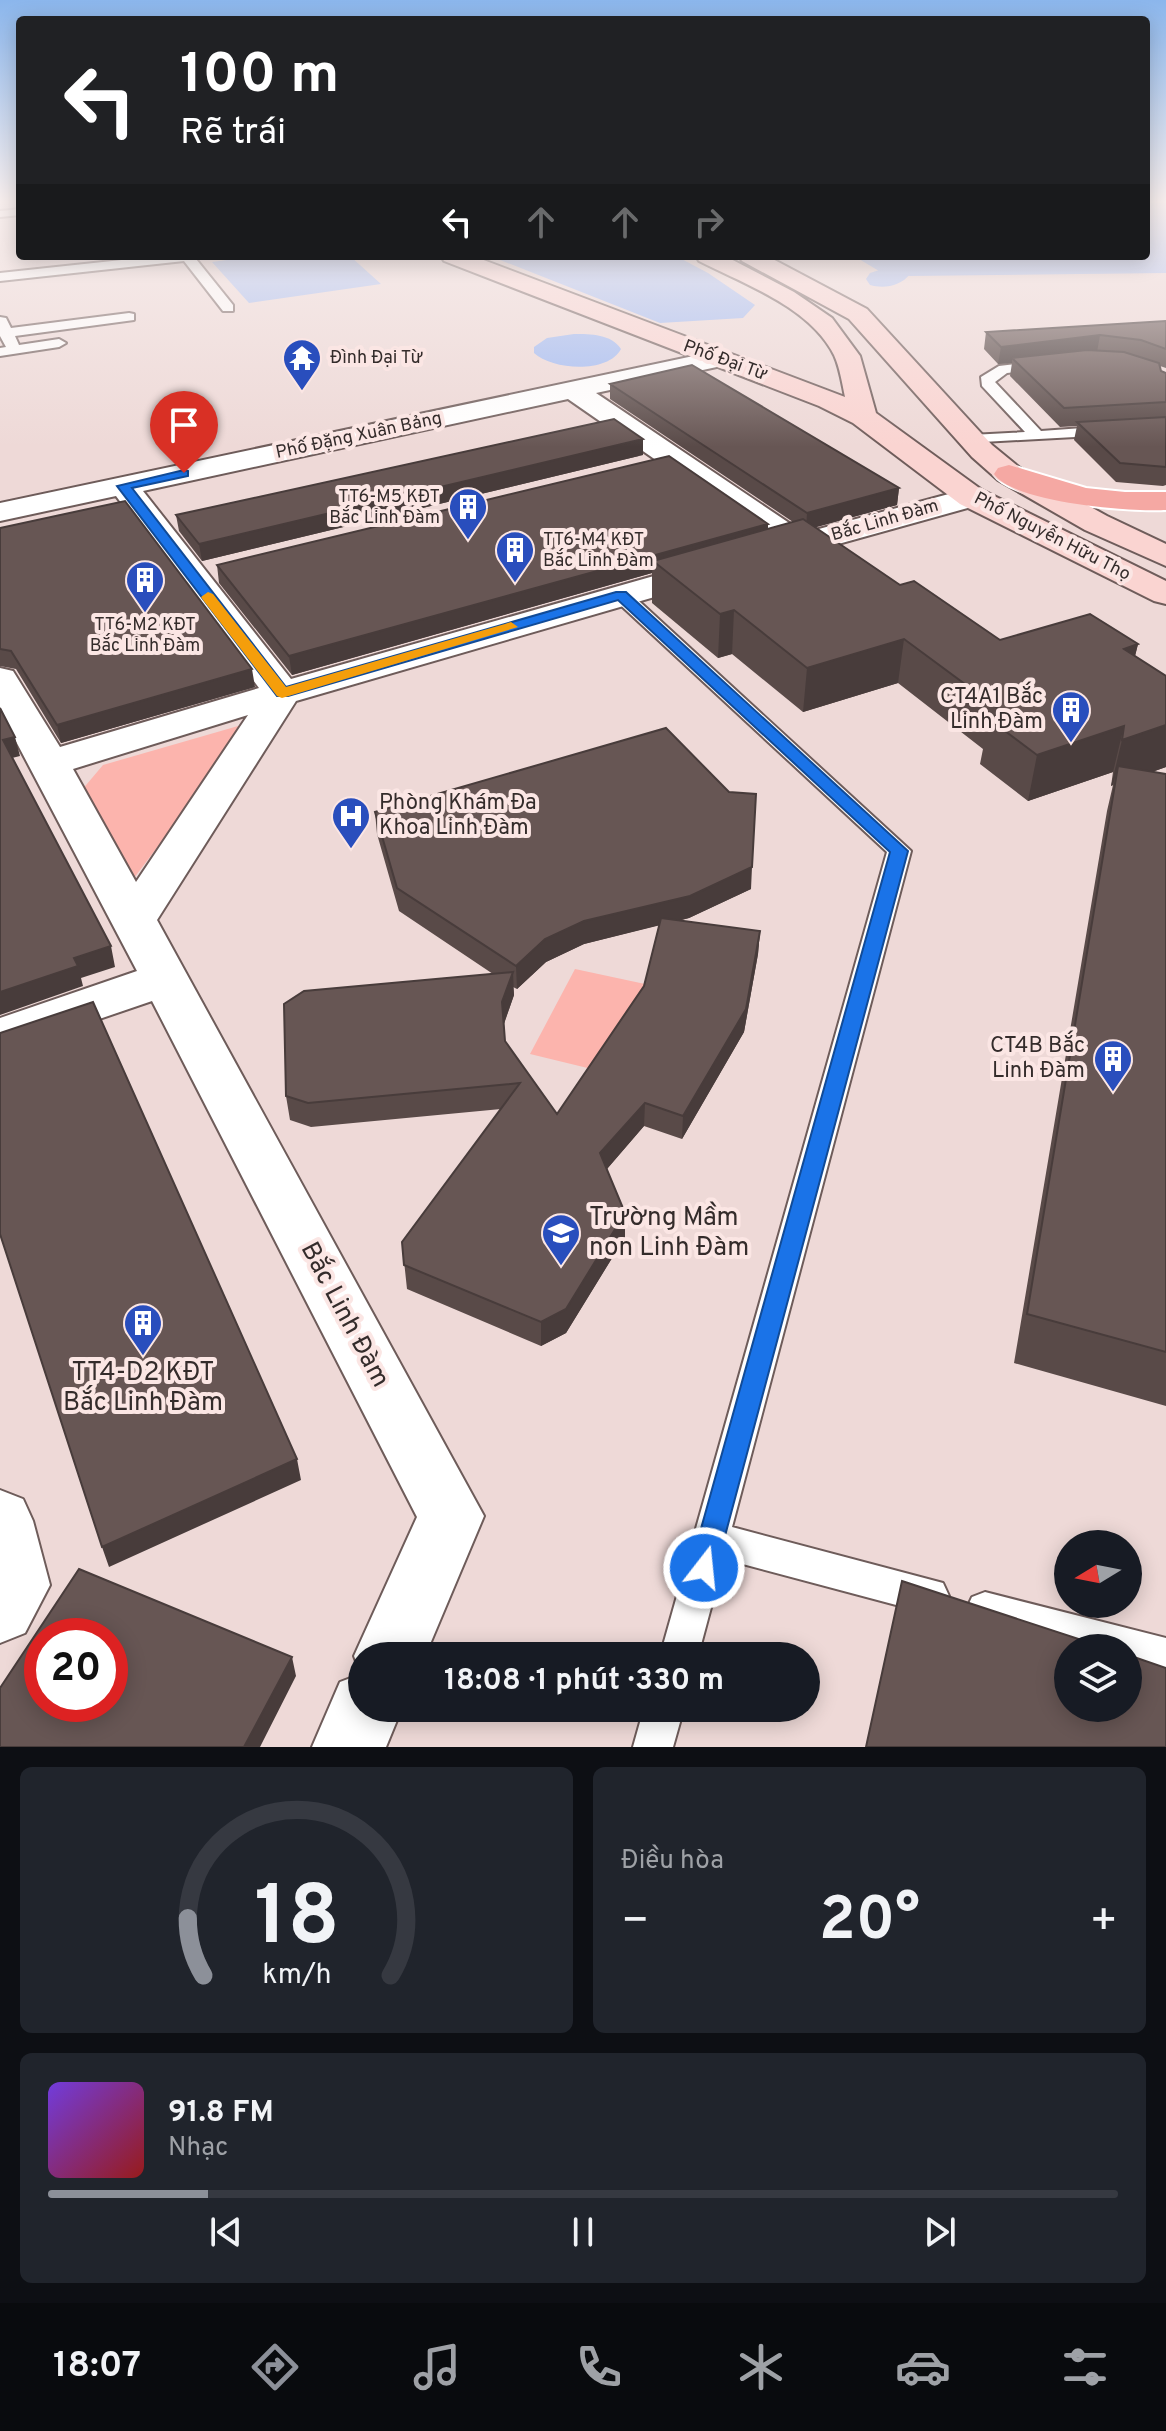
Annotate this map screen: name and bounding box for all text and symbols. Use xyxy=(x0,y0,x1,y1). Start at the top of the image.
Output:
text: 100 m xyxy=(180,42,339,112)
icon: left xyxy=(48,48,152,152)
text: Rẽ trái xyxy=(180,111,286,157)
icon: left xyxy=(435,200,479,244)
icon: ahead xyxy=(519,200,563,244)
icon: ahead xyxy=(603,200,647,244)
icon: right xyxy=(687,200,731,244)
street label: Phố Đại Từ xyxy=(680,334,771,387)
temple icon: Đình Đại Từ xyxy=(281,337,323,392)
place label: Đình Đại Từ xyxy=(330,347,424,370)
pin xyxy=(150,391,218,473)
icon: arrive xyxy=(162,403,206,447)
street label: Phố Đặng Xuân Bảng xyxy=(274,406,444,465)
place label: TT6-M5 KĐT Bắc Linh Đàm xyxy=(329,486,440,530)
building icon: TT6-M5 KĐT Bắc Linh Đàm xyxy=(447,486,489,541)
street label: Phố Nguyễn Hữu Thọ xyxy=(970,486,1135,586)
street label: Bắc Linh Đàm xyxy=(828,493,941,547)
building icon: TT6-M4 KĐT Bắc Linh Đàm xyxy=(494,529,536,584)
place label: TT6-M4 KĐT Bắc Linh Đàm xyxy=(543,529,654,573)
building icon: TT6-M2 KĐT Bắc Linh Đàm xyxy=(124,559,166,614)
place label: TT6-M2 KĐT Bắc Linh Đàm xyxy=(90,614,200,658)
place label: CT4A1 Bắc Linh Đàm xyxy=(940,681,1043,736)
building icon: CT4A1 Bắc Linh Đàm xyxy=(1050,689,1092,744)
place label: Phòng Khám Đa Khoa Linh Đàm xyxy=(379,790,537,842)
hospital icon: Phòng Khám Đa Khoa Linh Đàm xyxy=(330,795,372,850)
place label: CT4B Bắc Linh Đàm xyxy=(990,1030,1085,1085)
building icon: CT4B Bắc Linh Đàm xyxy=(1092,1038,1134,1093)
place label: Trường Mầm non Linh Đàm xyxy=(589,1201,749,1265)
school or university icon: Trường Mầm non Linh Đàm xyxy=(540,1212,582,1267)
street label: Bắc Linh Đàm xyxy=(292,1236,398,1393)
building icon: TT4-D2 KĐT Bắc Linh Đàm xyxy=(122,1302,164,1357)
place label: TT4-D2 KĐT Bắc Linh Đàm xyxy=(63,1357,223,1420)
position arrow xyxy=(662,1526,746,1610)
north arrow xyxy=(1054,1530,1142,1618)
map controls xyxy=(1054,1530,1142,1722)
speed limit sign: 20 xyxy=(24,1618,128,1722)
button: layers xyxy=(1054,1634,1142,1722)
text: 18:08 · 1 phút · 330 m xyxy=(444,1663,724,1700)
text: Điều hòa xyxy=(621,1845,724,1878)
text: 18 xyxy=(254,1869,339,1974)
text: 20° xyxy=(819,1885,920,1961)
text: − xyxy=(621,1895,649,1951)
text: + xyxy=(1090,1895,1118,1951)
text: km/h xyxy=(262,1958,331,1994)
text: 91.8 FM xyxy=(168,2095,274,2132)
text: Nhạc xyxy=(168,2132,228,2165)
icon: previous xyxy=(204,2210,248,2254)
icon: pause xyxy=(561,2210,605,2254)
icon: next xyxy=(918,2210,962,2254)
icon: directions xyxy=(247,2339,303,2395)
icon: music xyxy=(409,2339,465,2395)
icon: phone xyxy=(571,2339,627,2395)
icon: climate xyxy=(733,2339,789,2395)
icon: car xyxy=(895,2339,951,2395)
icon: filters xyxy=(1057,2339,1113,2395)
text: 18:07 xyxy=(53,2344,141,2390)

